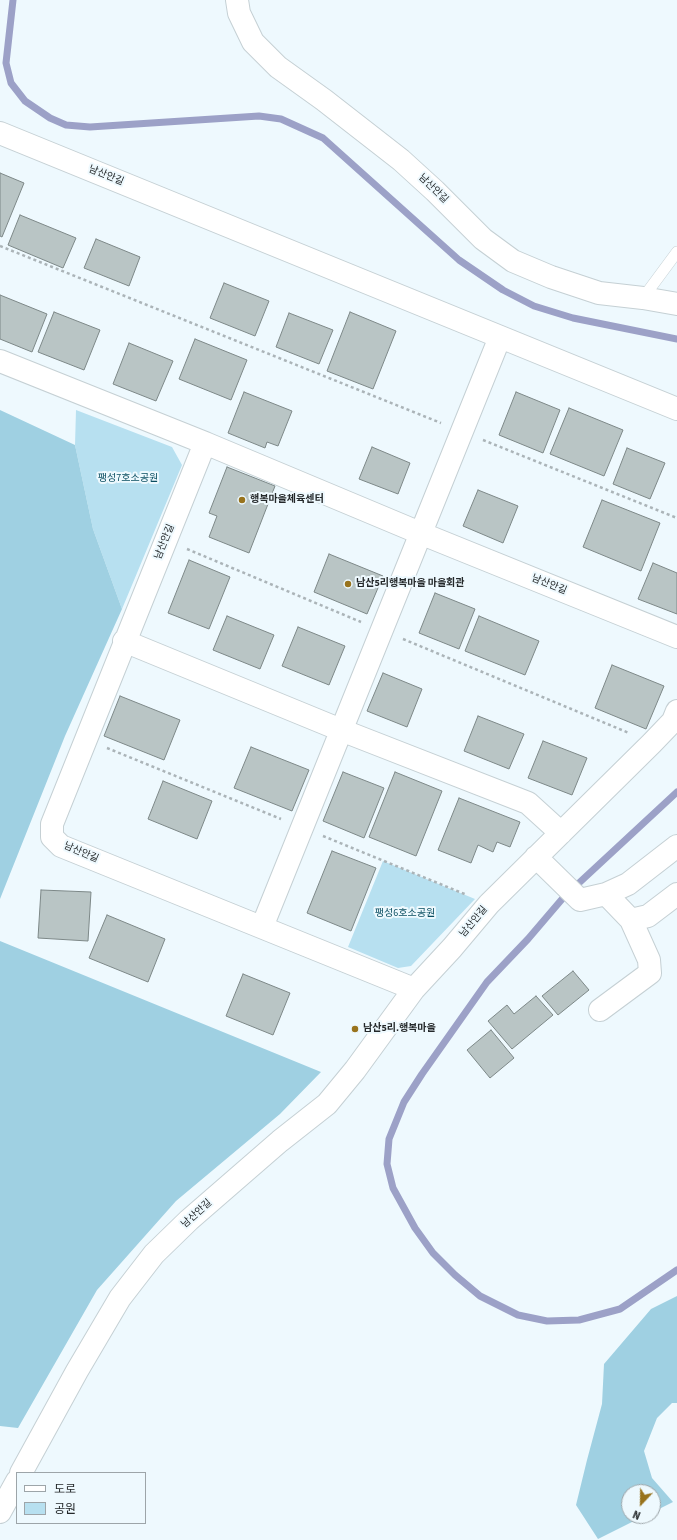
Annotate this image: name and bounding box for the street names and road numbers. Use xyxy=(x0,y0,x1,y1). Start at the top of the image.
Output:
street label: 남산안길 xyxy=(87,164,125,188)
street label: 남산안길 xyxy=(416,172,450,206)
street label: 남산안길 xyxy=(153,523,177,561)
street label: 남산안길 xyxy=(530,573,568,597)
street label: 남산안길 xyxy=(62,840,100,866)
street label: 남산안길 xyxy=(458,904,490,940)
street label: 남산안길 xyxy=(179,1197,215,1231)

